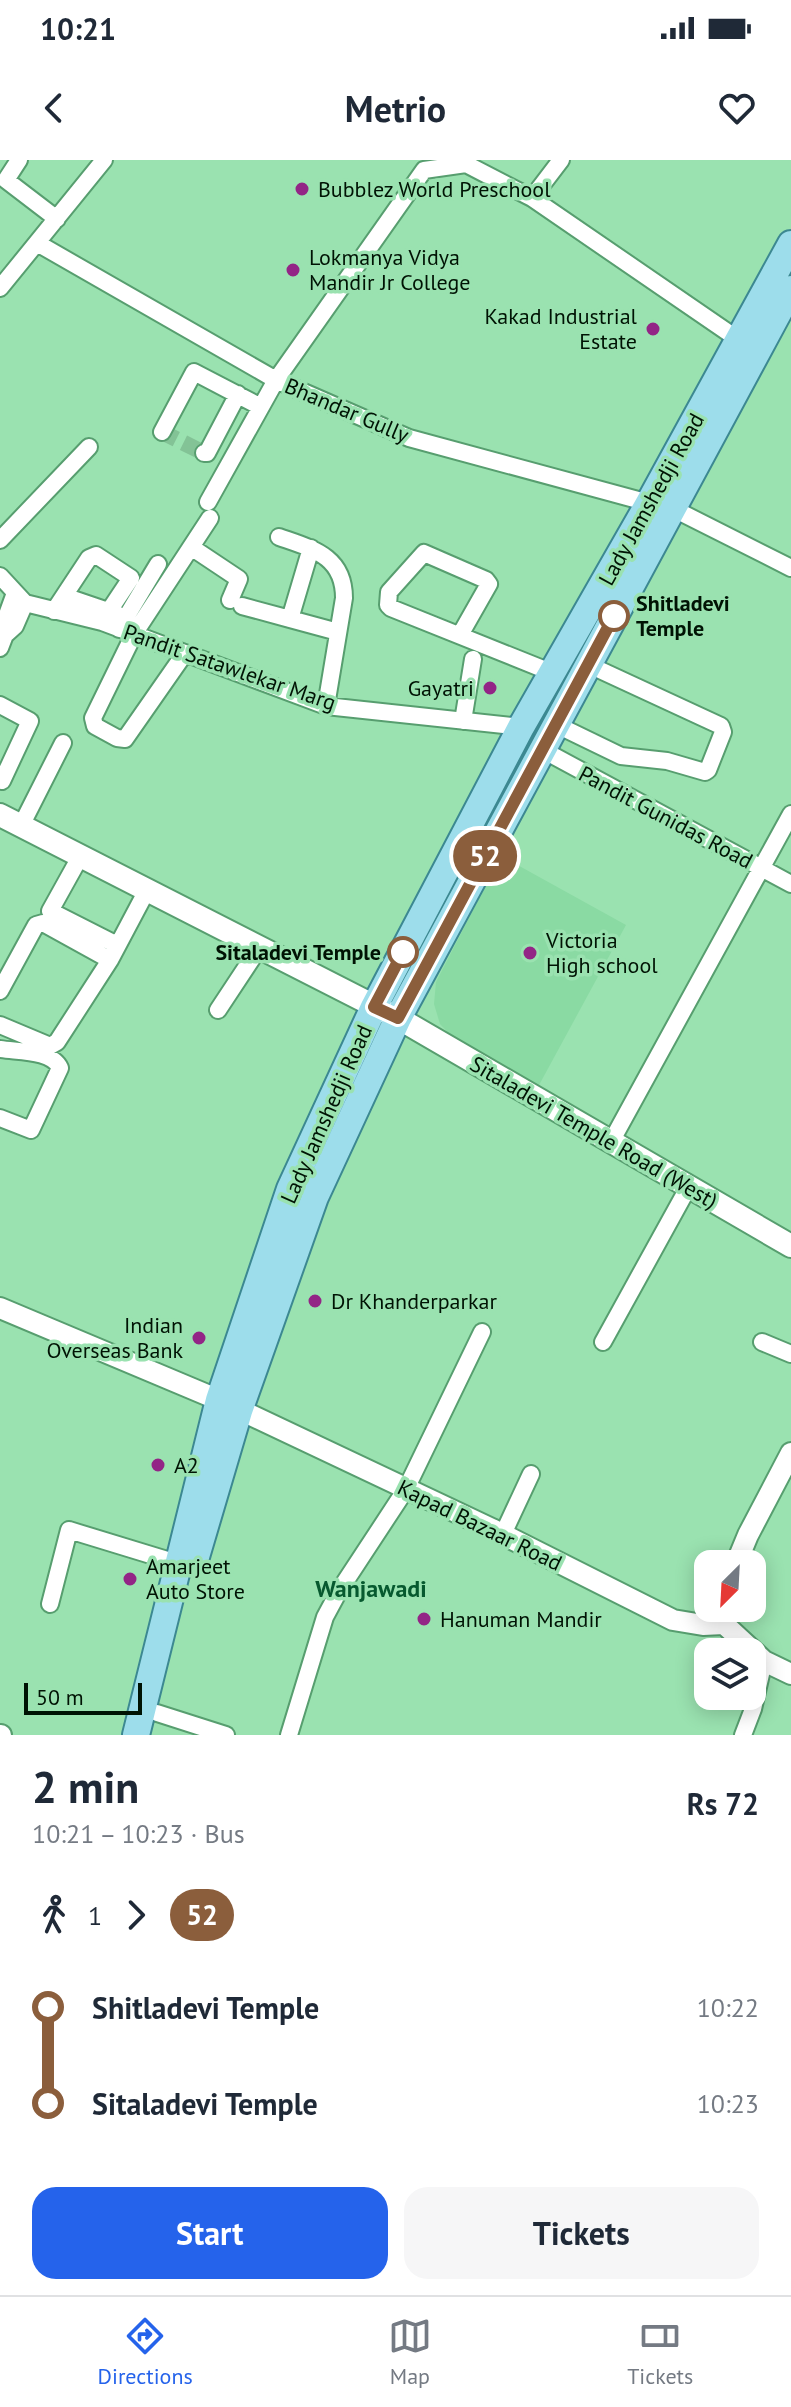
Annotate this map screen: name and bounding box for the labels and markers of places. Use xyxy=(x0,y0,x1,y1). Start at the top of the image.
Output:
place label: Bubblez World Preschool xyxy=(318,175,551,203)
marker: Bubblez World Preschool xyxy=(293,180,311,198)
place label: Lokmanya Vidya Mandir Jr College xyxy=(309,243,471,296)
marker: Lokmanya Vidya Mandir Jr College xyxy=(284,261,302,279)
place label: Kakad Industrial Estate xyxy=(485,302,638,355)
marker: Kakad Industrial Estate xyxy=(644,320,662,338)
place label: Shitladevi Temple xyxy=(636,589,730,642)
marker: Shitladevi Temple xyxy=(599,601,629,631)
place label: Gayatri xyxy=(408,674,474,702)
marker: Gayatri xyxy=(481,679,499,697)
place label: Victoria High school xyxy=(545,926,658,979)
marker: Sitaladevi Temple xyxy=(388,937,418,967)
place label: Sitaladevi Temple xyxy=(215,938,381,966)
marker: Victoria High school xyxy=(521,944,539,962)
place label: Dr Khanderparkar xyxy=(331,1287,497,1315)
marker: Dr Khanderparkar xyxy=(306,1292,324,1310)
place label: Indian Overseas Bank xyxy=(46,1311,183,1364)
marker: Indian Overseas Bank xyxy=(190,1329,208,1347)
place label: A2 xyxy=(174,1451,199,1479)
marker: A2 xyxy=(149,1456,167,1474)
place label: Amarjeet Auto Store xyxy=(146,1552,245,1605)
marker: Amarjeet Auto Store xyxy=(121,1570,139,1588)
place label: Hanuman Mandir xyxy=(440,1605,602,1633)
marker: Hanuman Mandir xyxy=(415,1610,433,1628)

